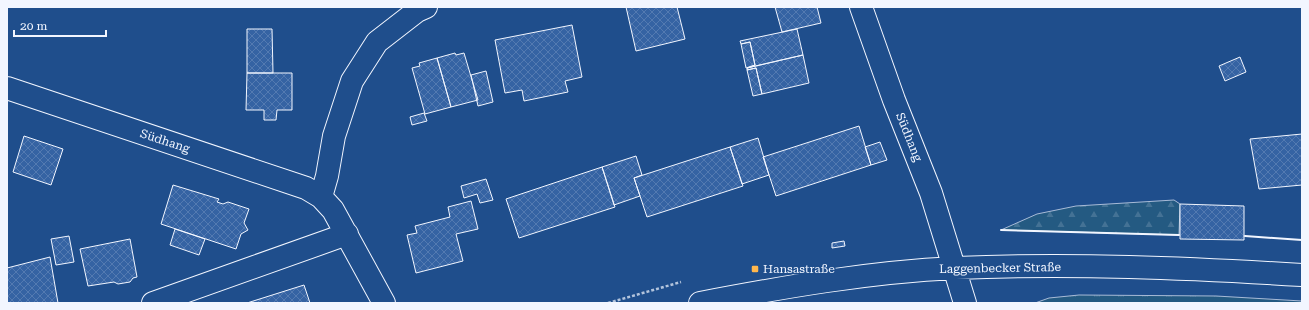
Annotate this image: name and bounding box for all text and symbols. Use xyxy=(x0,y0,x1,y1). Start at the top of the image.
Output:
scale bar xyxy=(14,12,106,38)
text: 20 m xyxy=(20,19,47,33)
street label: Südhang xyxy=(893,111,925,164)
street label: Südhang xyxy=(138,126,192,156)
street label: Laggenbecker Straße xyxy=(939,260,1061,276)
place label: Hansastraße xyxy=(763,262,835,276)
marker: Hansastraße xyxy=(750,264,760,274)

